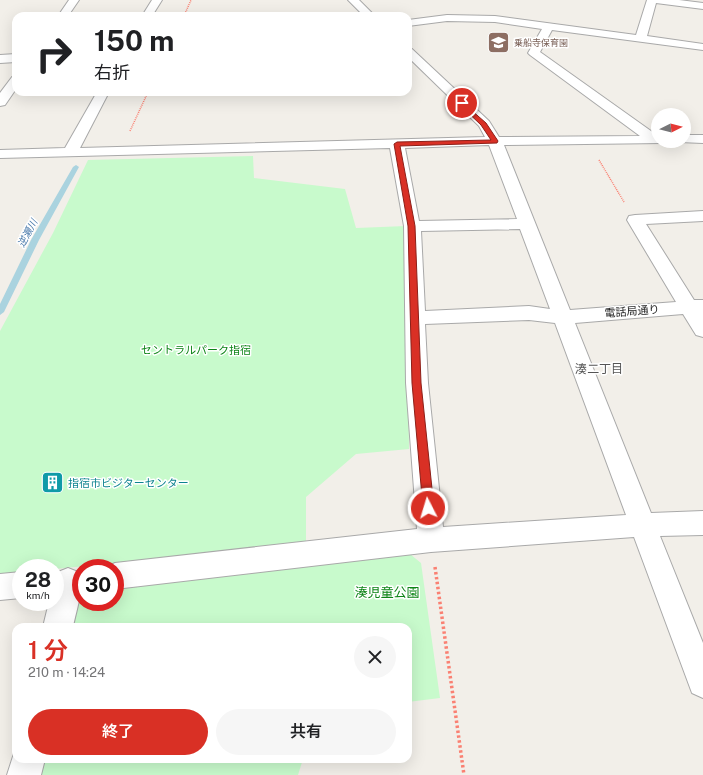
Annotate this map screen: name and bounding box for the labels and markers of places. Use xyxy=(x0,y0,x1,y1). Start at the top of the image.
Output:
school or university icon: 乗船寺保育園 xyxy=(485,29,511,55)
place label: 乗船寺保育園 xyxy=(514,37,568,48)
pin xyxy=(445,86,479,120)
building icon: 指宿市ビジターセンター xyxy=(40,470,66,496)
place label: 指宿市ビジターセンター xyxy=(68,477,189,489)

